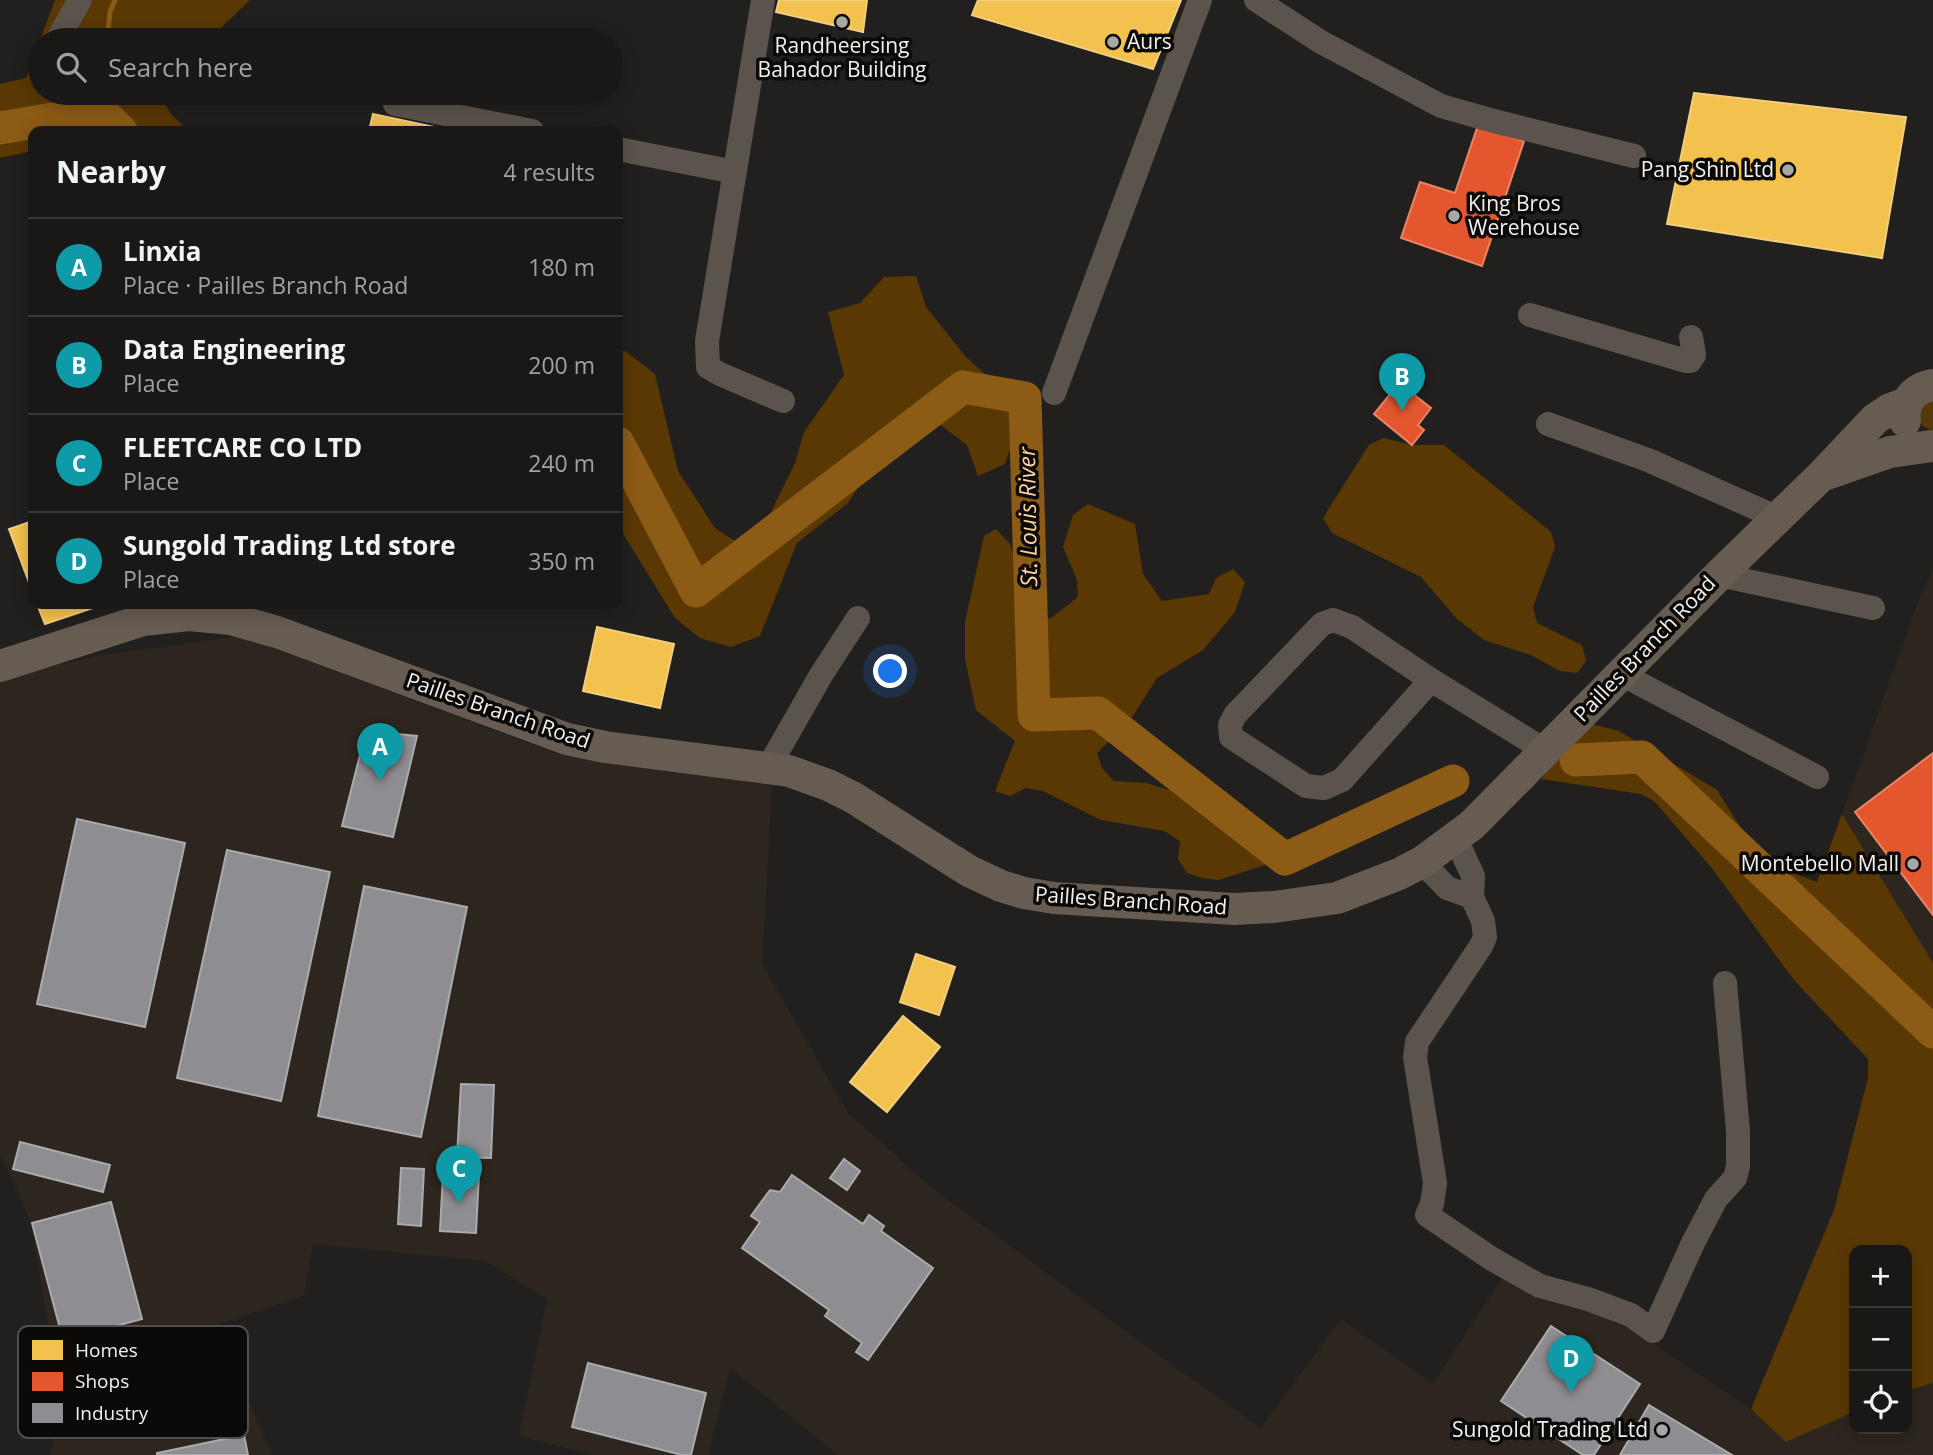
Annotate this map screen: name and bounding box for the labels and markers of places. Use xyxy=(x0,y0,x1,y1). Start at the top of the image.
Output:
marker: Randheersing Bahador Building xyxy=(834,14,850,30)
place label: Aurs xyxy=(1127,27,1172,55)
place label: Randheersing Bahador Building xyxy=(758,31,926,83)
marker: Aurs xyxy=(1105,34,1121,50)
place label: Pang Shin Ltd xyxy=(1641,155,1774,183)
marker: Pang Shin Ltd xyxy=(1780,162,1796,178)
place label: King Bros Werehouse xyxy=(1468,189,1580,241)
marker: King Bros Werehouse xyxy=(1446,208,1462,224)
pin: B xyxy=(1379,353,1425,411)
pin: A xyxy=(357,723,403,781)
place label: Montebello Mall xyxy=(1741,849,1899,877)
marker: Montebello Mall xyxy=(1905,856,1921,872)
pin: C xyxy=(436,1145,482,1203)
pin: D xyxy=(1548,1335,1594,1393)
place label: Sungold Trading Ltd xyxy=(1452,1415,1648,1443)
marker: Sungold Trading Ltd xyxy=(1654,1422,1670,1438)

